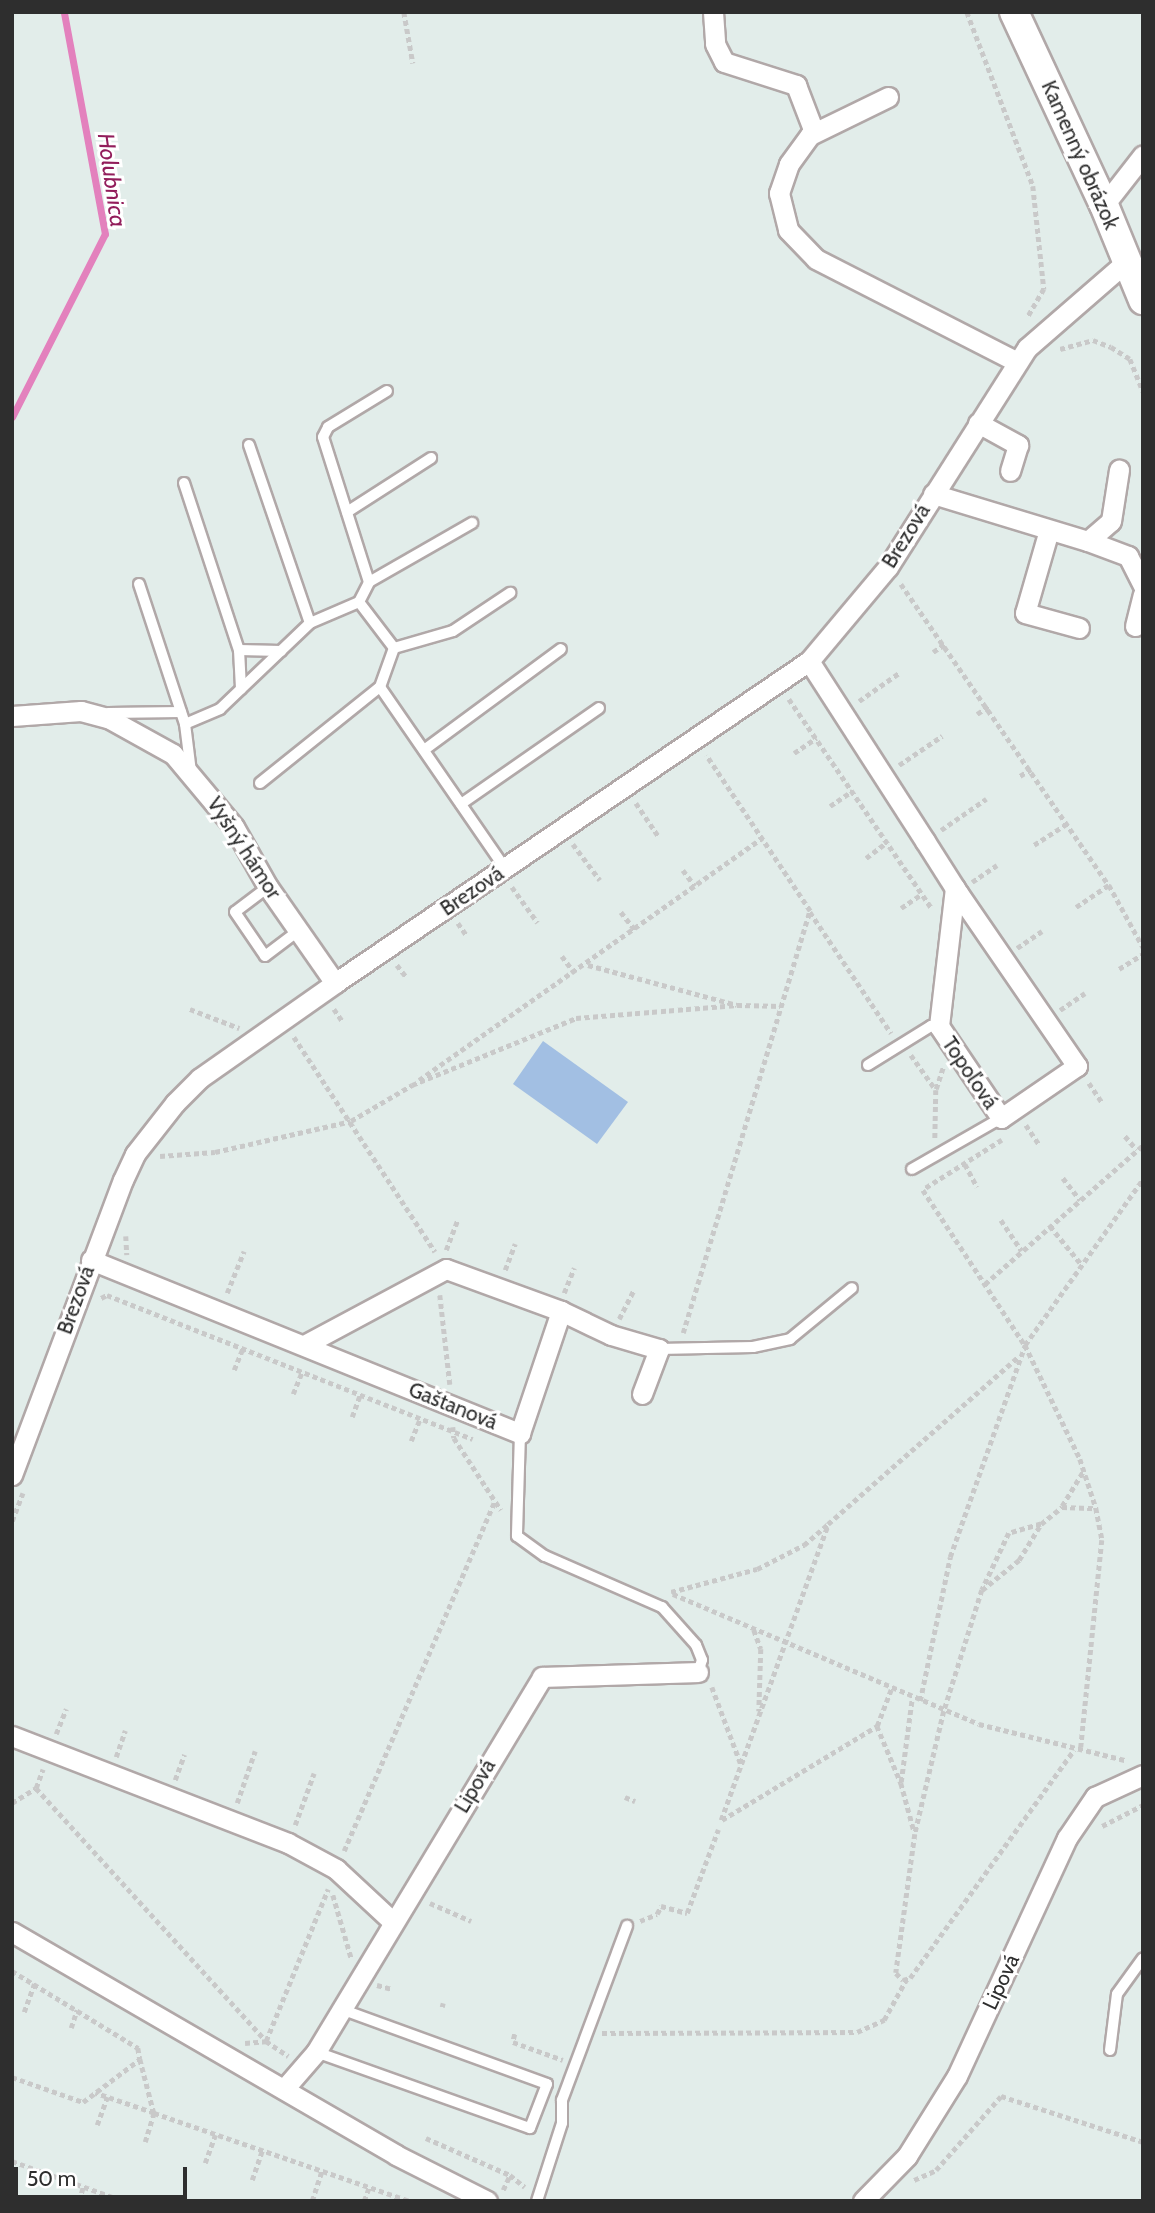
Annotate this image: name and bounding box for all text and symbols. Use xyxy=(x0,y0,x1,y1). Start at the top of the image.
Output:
street label: Kamenný obrázok xyxy=(1036,77,1124,233)
water label: Holubnica xyxy=(92,131,132,229)
street label: Brezová xyxy=(877,499,935,573)
street label: Vyšný hámor xyxy=(202,792,286,904)
street label: Brezová xyxy=(436,861,508,921)
street label: Topoľová xyxy=(937,1032,1003,1114)
street label: Brezová xyxy=(52,1262,100,1338)
street label: Gaštanová xyxy=(405,1377,501,1435)
street label: Lipová xyxy=(449,1755,501,1817)
street label: Lipová xyxy=(977,1950,1025,2014)
scale bar xyxy=(18,2154,191,2198)
text: 50 m xyxy=(27,2166,76,2191)

